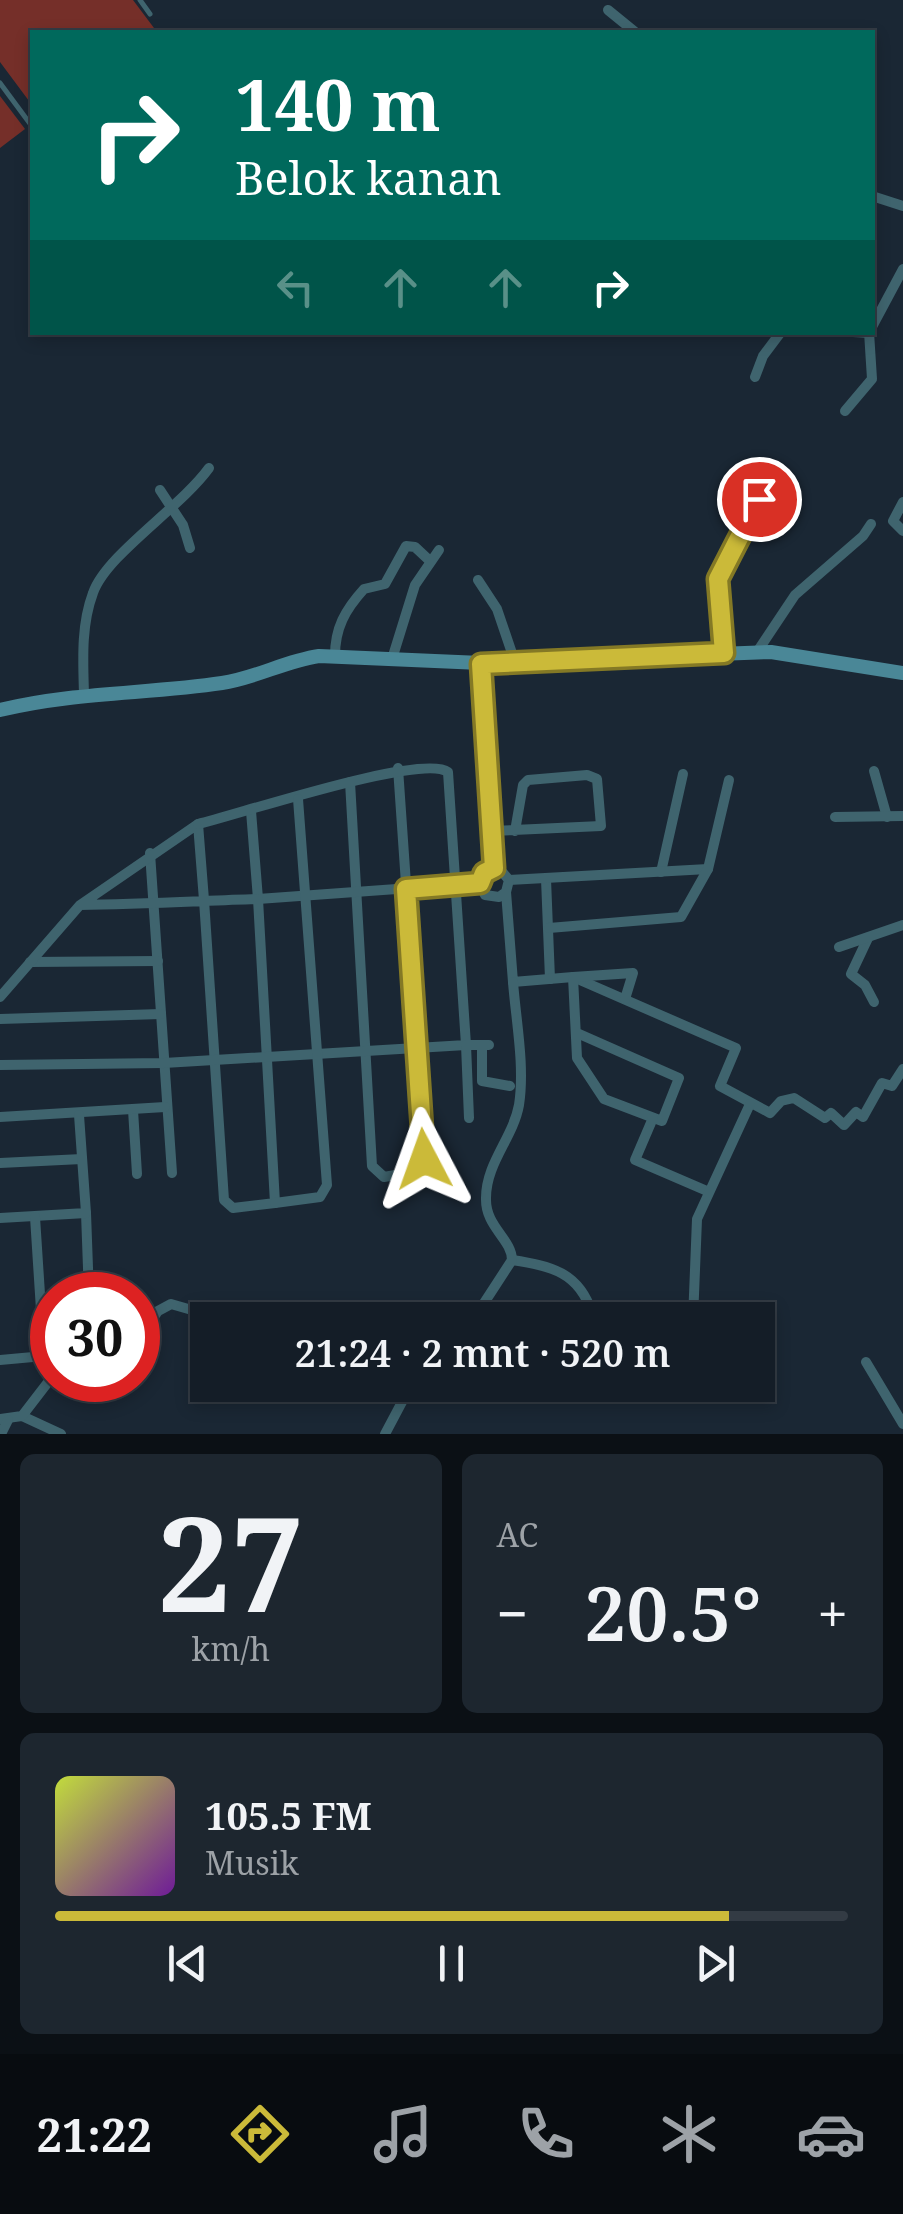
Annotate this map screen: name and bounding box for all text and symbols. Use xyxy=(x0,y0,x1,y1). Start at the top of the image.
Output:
text: 140 m xyxy=(235,56,441,152)
icon: right xyxy=(70,70,200,200)
text: Belok kanan xyxy=(235,147,502,208)
icon: left xyxy=(268,260,323,315)
icon: ahead xyxy=(373,260,428,315)
icon: ahead xyxy=(478,260,533,315)
icon: right xyxy=(583,260,638,315)
pin xyxy=(717,457,802,542)
icon: arrive xyxy=(732,472,787,527)
position arrow xyxy=(372,1107,476,1211)
speed limit sign: 30 xyxy=(30,1272,160,1402)
text: 21:24 · 2 mnt · 520 m xyxy=(294,1326,671,1378)
text: 27 xyxy=(157,1473,304,1650)
text: AC xyxy=(497,1513,538,1556)
text: 20.5° xyxy=(584,1561,762,1663)
text: − xyxy=(497,1575,528,1650)
text: + xyxy=(817,1575,848,1650)
text: km/h xyxy=(192,1627,270,1670)
text: 105.5 FM xyxy=(205,1789,372,1841)
text: Musik xyxy=(205,1841,299,1884)
icon: previous xyxy=(160,1936,215,1991)
icon: pause xyxy=(424,1936,479,1991)
icon: next xyxy=(688,1936,743,1991)
icon: directions xyxy=(225,2099,295,2169)
icon: music xyxy=(368,2099,438,2169)
icon: phone xyxy=(511,2099,581,2169)
icon: climate xyxy=(654,2099,724,2169)
icon: car xyxy=(796,2099,866,2169)
text: 21:22 xyxy=(36,2104,152,2165)

